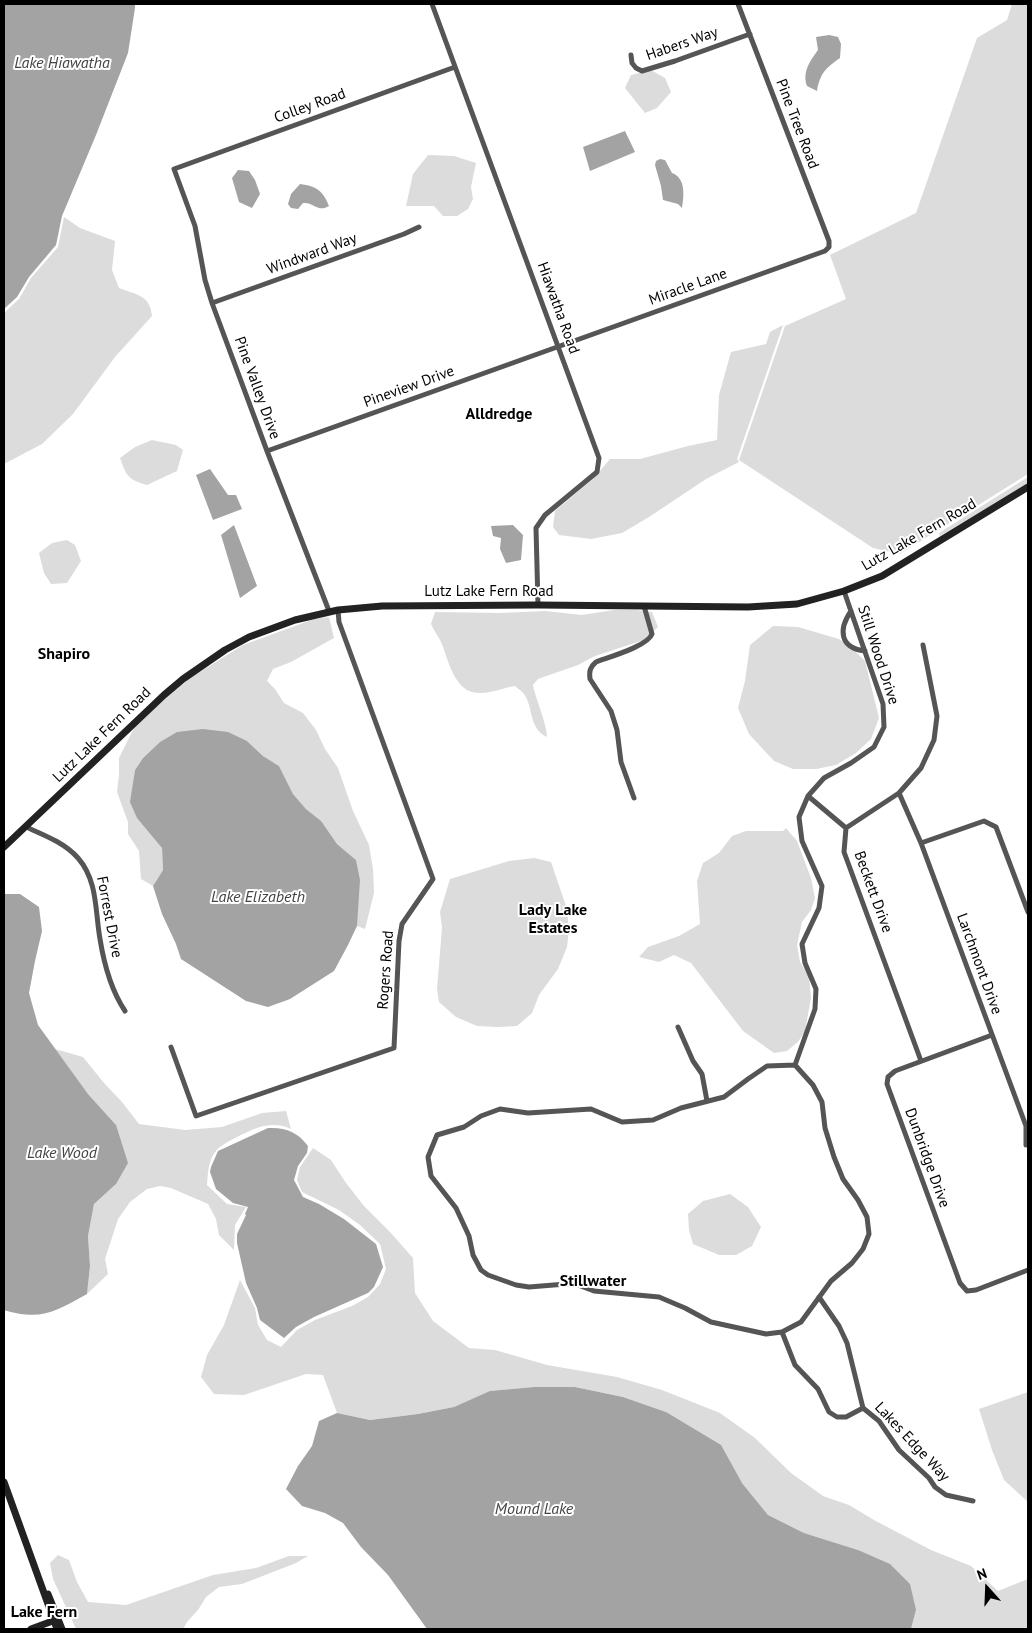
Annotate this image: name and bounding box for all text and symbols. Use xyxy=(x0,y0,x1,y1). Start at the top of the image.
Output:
street label: Habers Way xyxy=(644,23,720,65)
water label: Lake Hiawatha xyxy=(14,53,110,73)
street label: Pine Tree Road xyxy=(772,76,822,172)
street label: Colley Road xyxy=(272,85,348,127)
street label: Windward Way xyxy=(264,229,360,279)
street label: Hiawatha Road xyxy=(533,260,583,356)
street label: Miracle Lane xyxy=(646,265,730,309)
street label: Pine Valley Drive xyxy=(230,334,284,442)
street label: Pineview Drive xyxy=(361,362,457,412)
district label: Alldredge xyxy=(466,404,532,424)
street label: Lutz Lake Fern Road xyxy=(859,495,979,575)
street label: Lutz Lake Fern Road xyxy=(424,583,554,601)
street label: Still Wood Drive xyxy=(853,603,903,707)
district label: Shapiro xyxy=(38,644,90,664)
street label: Lutz Lake Fern Road xyxy=(49,684,155,786)
street label: Beckett Drive xyxy=(850,849,896,935)
street label: Forrest Drive xyxy=(92,875,126,959)
water label: Lake Elizabeth xyxy=(211,887,305,907)
district label: Lady Lake Estates xyxy=(519,900,587,938)
street label: Larchmont Drive xyxy=(952,911,1006,1017)
street label: Rogers Road xyxy=(374,930,398,1010)
street label: Dunbridge Drive xyxy=(901,1106,953,1210)
water label: Lake Wood xyxy=(27,1143,97,1163)
district label: Stillwater xyxy=(560,1271,626,1291)
street label: Lakes Edge Way xyxy=(871,1399,953,1485)
water label: Mound Lake xyxy=(495,1499,573,1519)
north arrow xyxy=(962,1563,1012,1613)
text: N xyxy=(974,1564,989,1584)
district label: Lake Fern xyxy=(11,1602,77,1622)

